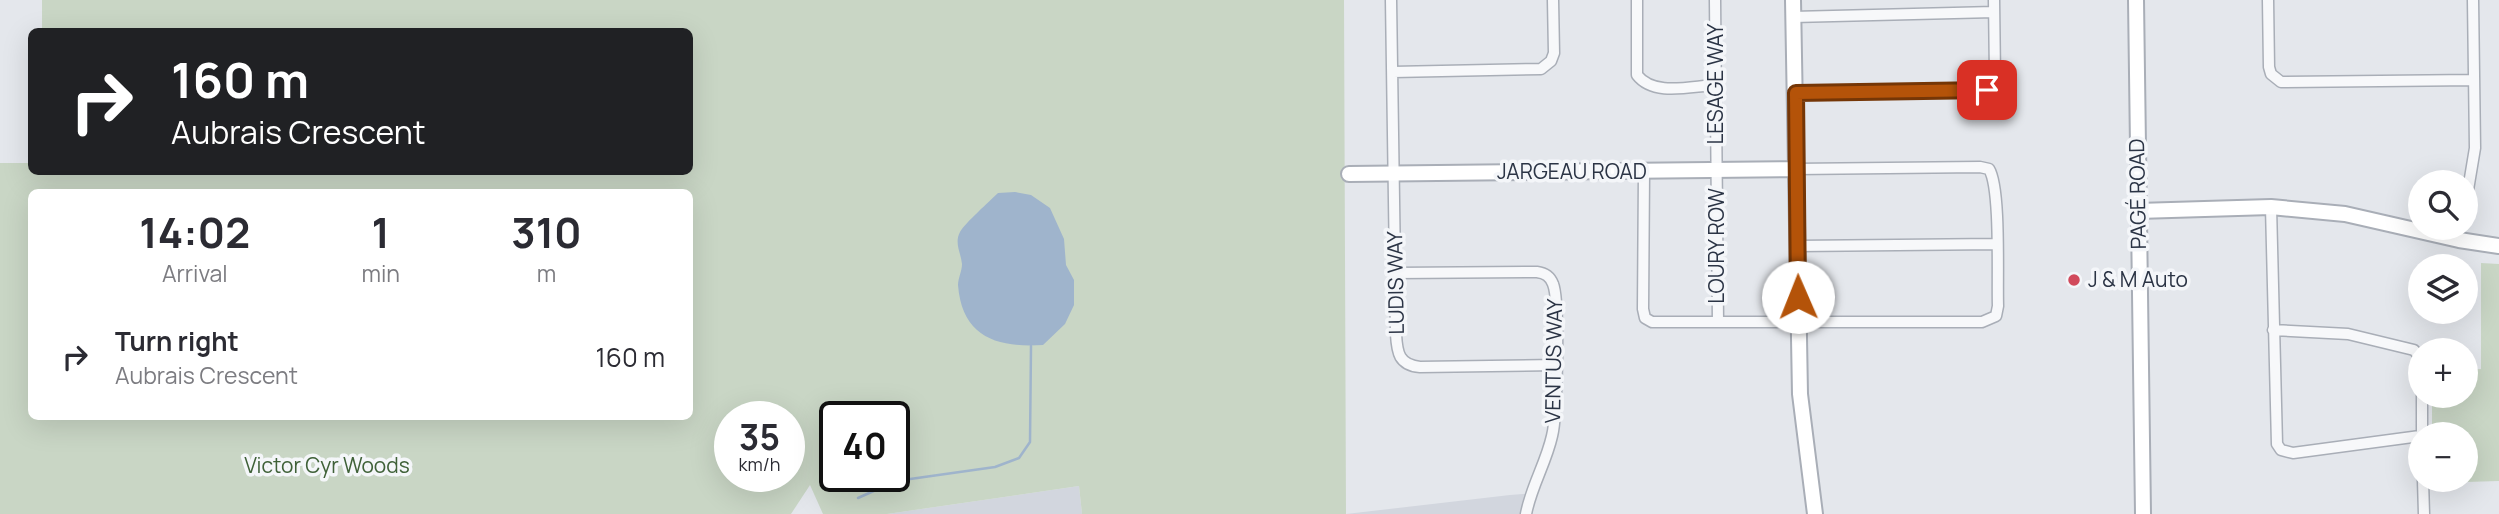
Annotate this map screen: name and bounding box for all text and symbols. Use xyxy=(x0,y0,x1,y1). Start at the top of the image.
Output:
street label: LESAGE WAY xyxy=(1701,23,1729,144)
text: 160 m xyxy=(171,46,309,113)
icon: right xyxy=(56,56,147,147)
pin xyxy=(1957,60,2017,120)
icon: arrive xyxy=(1968,71,2006,109)
text: Aubrais Crescent xyxy=(171,110,425,154)
street label: PAGÉ ROAD xyxy=(2122,138,2152,250)
street label: JARGEAU ROAD xyxy=(1497,157,1647,185)
map controls xyxy=(2408,170,2478,492)
button: search xyxy=(2408,170,2478,240)
street label: LOURY ROW xyxy=(1702,188,1730,304)
text: 14:02 xyxy=(139,203,250,261)
text: 1 xyxy=(372,203,390,261)
text: 310 xyxy=(511,203,582,261)
street label: LUDIS WAY xyxy=(1380,231,1410,335)
button: layers xyxy=(2408,254,2478,324)
text: Arrival xyxy=(162,257,228,289)
text: min xyxy=(361,257,400,289)
text: m xyxy=(537,257,556,289)
position arrow xyxy=(1761,260,1835,334)
place label: J & M Auto xyxy=(2088,265,2188,293)
marker: J & M Auto xyxy=(2066,272,2082,288)
street label: VENTUS WAY xyxy=(1538,298,1568,424)
text: Turn right xyxy=(115,323,239,359)
icon: right xyxy=(56,338,94,376)
button: + xyxy=(2408,338,2478,408)
text: 160 m xyxy=(596,339,665,375)
text: Aubrais Crescent xyxy=(115,359,298,391)
speed limit sign: 40 xyxy=(819,401,910,492)
text: 35 xyxy=(739,413,780,461)
button: − xyxy=(2408,422,2478,492)
park label: Victor Cyr Woods xyxy=(244,451,410,479)
text: km/h xyxy=(739,452,780,476)

